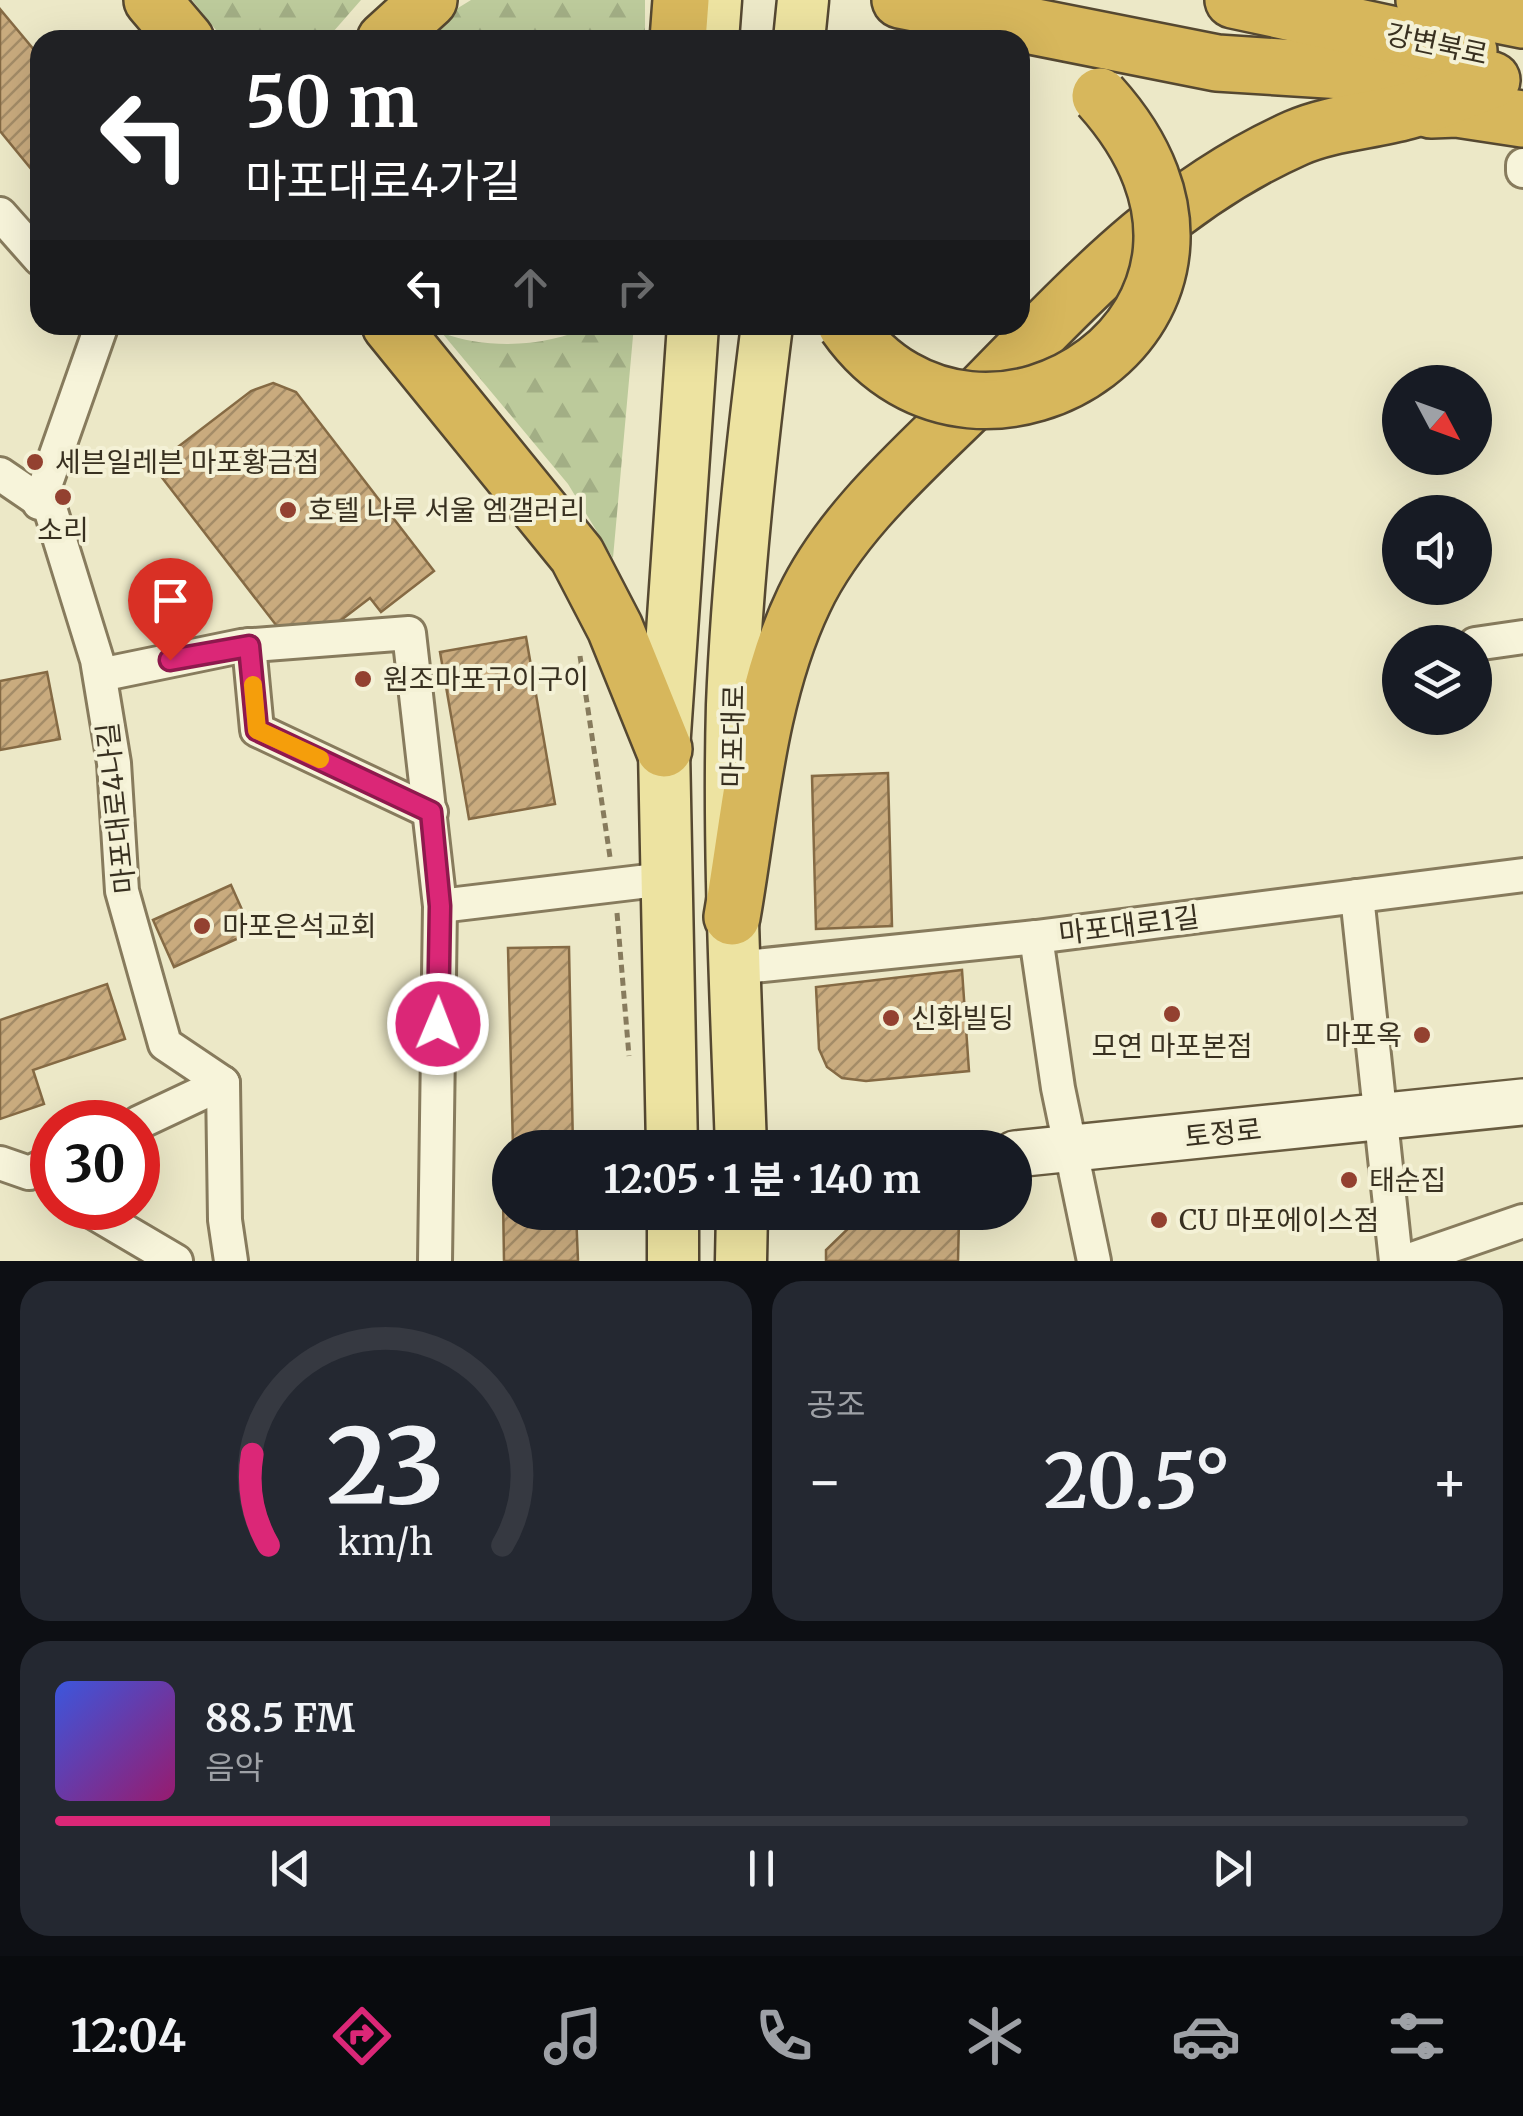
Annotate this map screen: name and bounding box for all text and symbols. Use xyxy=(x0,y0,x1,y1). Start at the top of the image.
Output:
street label: 강변북로 xyxy=(1383,16,1491,72)
text: 50 m xyxy=(245,58,418,146)
icon: left xyxy=(80,70,210,200)
text: 마포대로4가길 xyxy=(245,153,521,209)
icon: left xyxy=(398,260,453,315)
icon: ahead xyxy=(503,260,558,315)
icon: right xyxy=(608,260,663,315)
north arrow xyxy=(1382,365,1492,475)
map controls xyxy=(1382,365,1492,735)
place label: 세븐일레븐 마포황금점 xyxy=(55,444,319,480)
marker: 세븐일레븐 마포황금점 xyxy=(24,451,46,473)
marker: 소리 xyxy=(52,486,74,508)
place label: 호텔 나루 서울 엠갤러리 xyxy=(308,492,586,528)
button: sound xyxy=(1382,495,1492,605)
marker: 호텔 나루 서울 엠갤러리 xyxy=(277,499,299,521)
place label: 소리 xyxy=(37,512,89,548)
pin xyxy=(128,558,213,661)
icon: arrive xyxy=(143,573,198,628)
button: layers xyxy=(1382,625,1492,735)
place label: 원조마포구이구이 xyxy=(383,661,589,697)
marker: 원조마포구이구이 xyxy=(352,668,374,690)
street label: 마포대로 xyxy=(714,684,752,788)
street label: 마포대로4나길 xyxy=(89,721,143,895)
street label: 마포대로1길 xyxy=(1057,899,1201,951)
place label: 마포은석교회 xyxy=(222,908,377,944)
marker: 마포은석교회 xyxy=(191,915,213,937)
position arrow xyxy=(386,972,490,1076)
place label: 신화빌딩 xyxy=(911,1000,1014,1036)
marker: 모연 마포본점 xyxy=(1161,1003,1183,1025)
marker: 신화빌딩 xyxy=(880,1007,902,1029)
place label: 마포옥 xyxy=(1325,1017,1402,1053)
marker: 마포옥 xyxy=(1411,1024,1433,1046)
place label: 모연 마포본점 xyxy=(1091,1028,1253,1064)
speed limit sign: 30 xyxy=(30,1100,160,1230)
street label: 토정로 xyxy=(1183,1111,1263,1155)
text: 12:05 · 1 분 · 140 m xyxy=(603,1156,921,1203)
place label: 태순집 xyxy=(1369,1162,1446,1198)
marker: 태순집 xyxy=(1338,1169,1360,1191)
place label: CU 마포에이스점 xyxy=(1179,1202,1379,1238)
marker: CU 마포에이스점 xyxy=(1148,1209,1170,1231)
text: 공조 xyxy=(807,1385,865,1425)
text: 23 xyxy=(327,1401,445,1531)
text: 20.5° xyxy=(1044,1434,1231,1528)
text: − xyxy=(807,1447,843,1516)
text: + xyxy=(1431,1447,1468,1516)
text: km/h xyxy=(338,1520,433,1565)
text: 88.5 FM xyxy=(205,1695,355,1742)
text: 음악 xyxy=(205,1748,264,1788)
icon: previous xyxy=(263,1841,318,1896)
icon: pause xyxy=(734,1841,789,1896)
icon: next xyxy=(1205,1841,1260,1896)
icon: directions xyxy=(327,2001,397,2071)
icon: music xyxy=(538,2001,608,2071)
icon: phone xyxy=(749,2001,819,2071)
icon: climate xyxy=(960,2001,1030,2071)
icon: car xyxy=(1171,2001,1241,2071)
icon: filters xyxy=(1382,2001,1452,2071)
text: 12:04 xyxy=(71,2008,186,2064)

